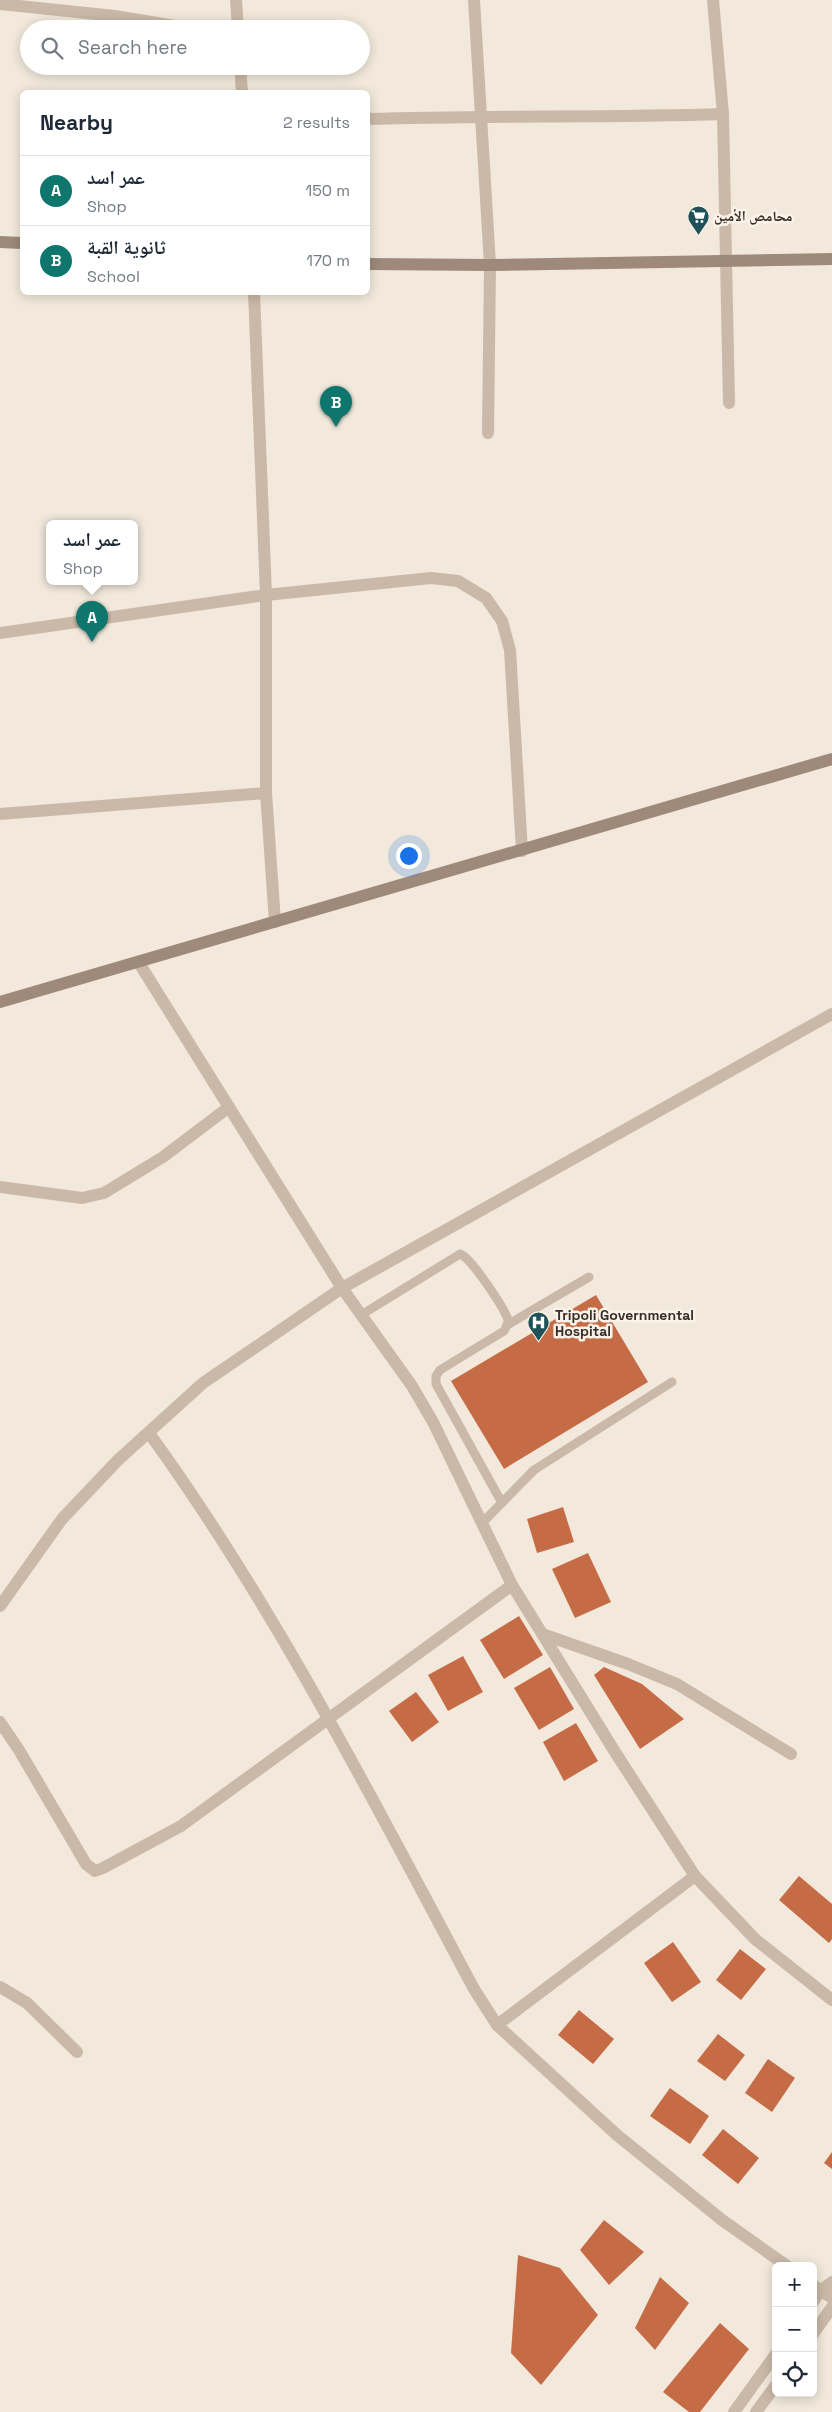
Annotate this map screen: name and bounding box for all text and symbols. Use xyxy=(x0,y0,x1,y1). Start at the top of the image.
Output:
search box xyxy=(20,20,370,75)
icon: search xyxy=(38,34,66,62)
text: Search here xyxy=(78,35,188,60)
text: Nearby xyxy=(40,109,113,136)
text: 2 results xyxy=(283,112,350,133)
text: عمر اسد xyxy=(87,165,145,190)
text: A xyxy=(51,180,61,201)
text: 150 m xyxy=(306,180,350,201)
text: Shop xyxy=(87,196,127,217)
supermarket icon: محامص الأمين xyxy=(686,204,710,235)
place label: محامص الأمين xyxy=(714,207,792,225)
text: ثانوية القبة xyxy=(87,235,165,260)
text: B xyxy=(51,250,61,271)
text: 170 m xyxy=(306,250,350,271)
text: School xyxy=(87,266,140,287)
pin: B xyxy=(320,386,352,427)
popup xyxy=(46,520,138,585)
text: عمر اسد xyxy=(63,527,121,552)
text: Shop xyxy=(63,558,103,579)
pin: A xyxy=(76,601,108,642)
your location xyxy=(396,843,422,869)
place label: Tripoli Governmental Hospital xyxy=(555,1306,694,1340)
hospital icon: Tripoli Governmental Hospital xyxy=(527,1311,551,1342)
map controls xyxy=(772,2262,817,2397)
button: + xyxy=(772,2262,817,2307)
button: − xyxy=(772,2307,817,2352)
button: locate xyxy=(772,2352,817,2397)

